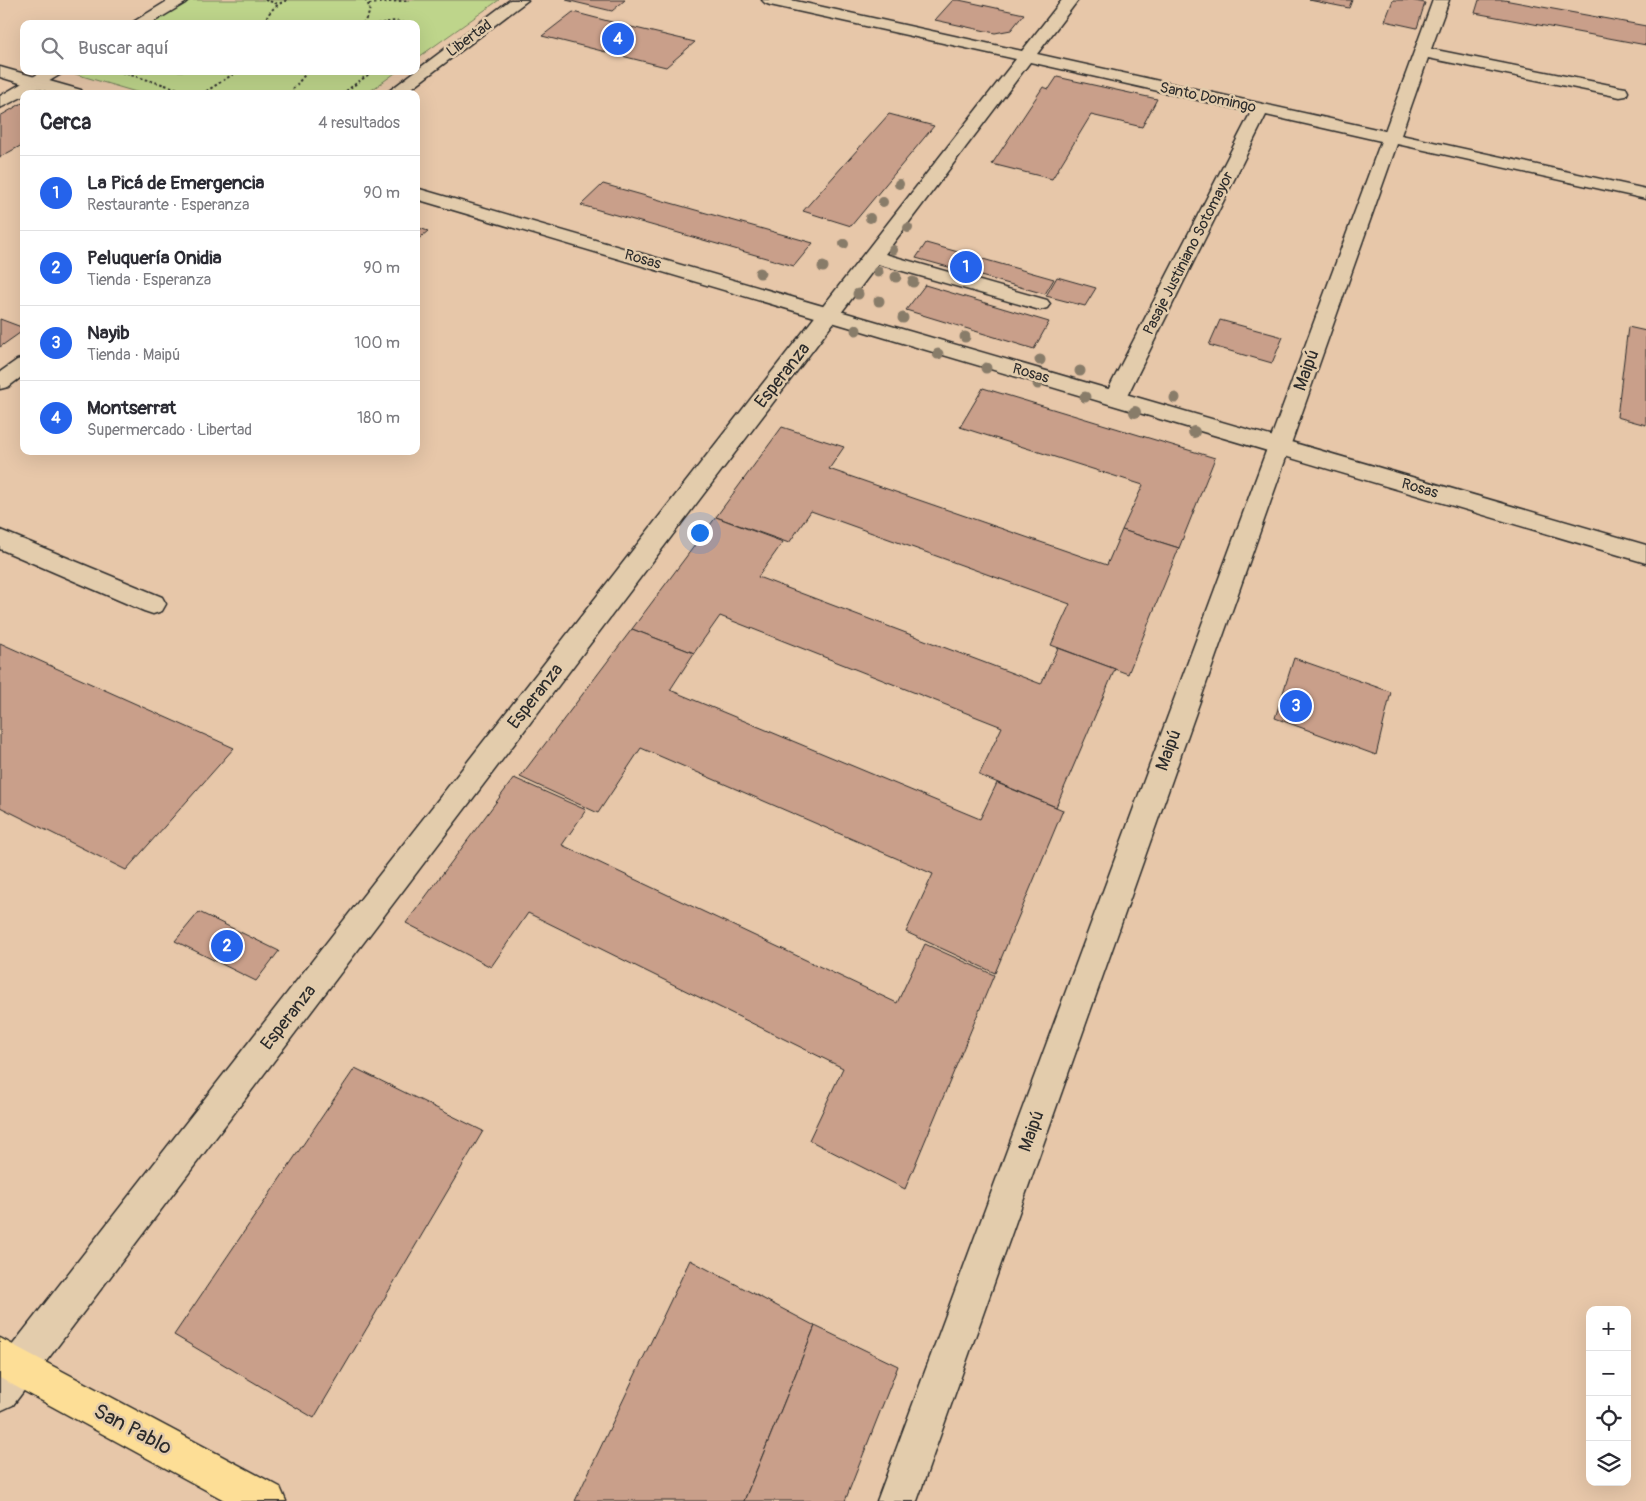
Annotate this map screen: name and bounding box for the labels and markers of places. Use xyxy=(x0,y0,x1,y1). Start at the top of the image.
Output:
pin: 4 xyxy=(602,20,634,58)
pin: 1 xyxy=(950,248,982,286)
pin: 3 xyxy=(1280,687,1312,725)
pin: 2 xyxy=(211,927,243,965)

